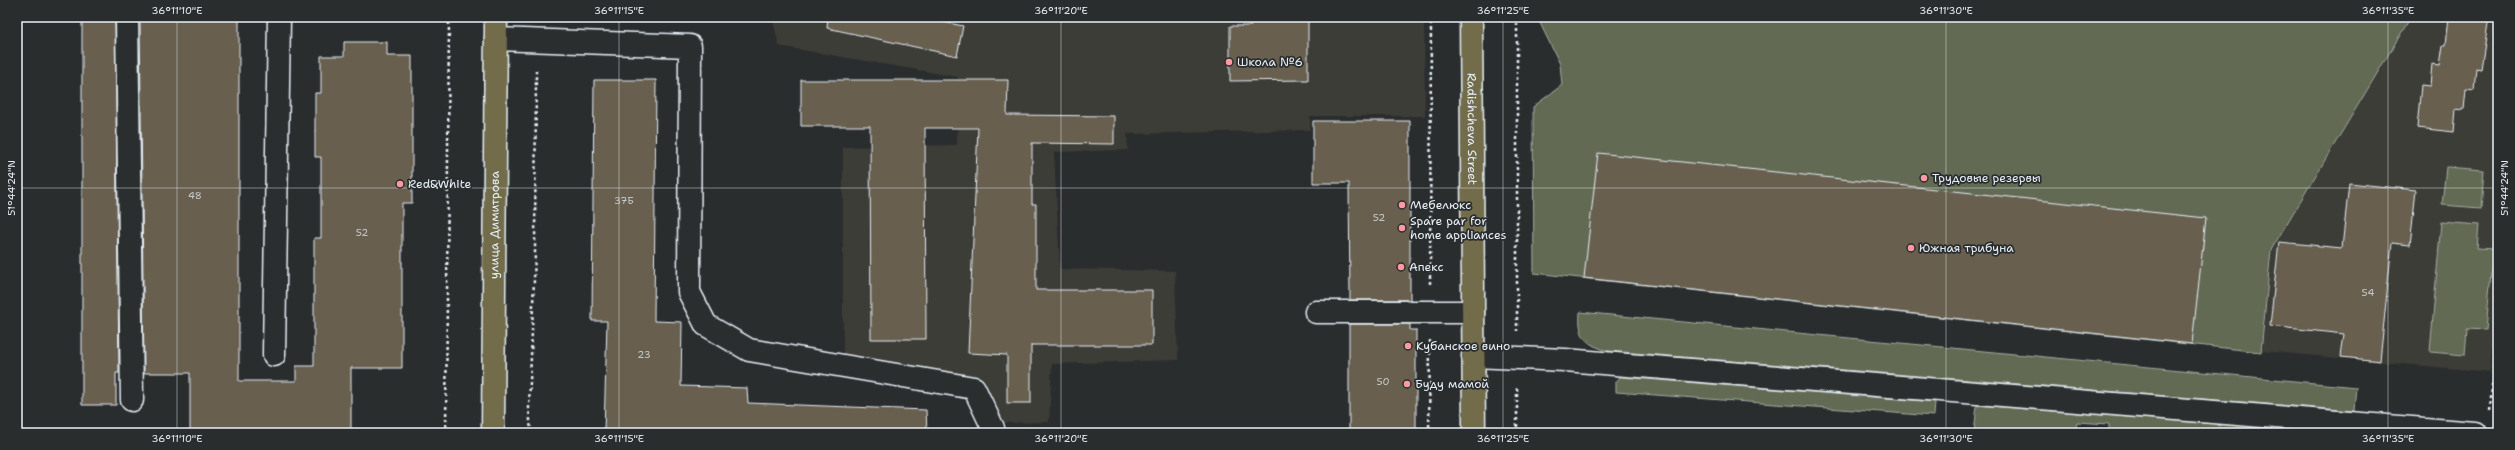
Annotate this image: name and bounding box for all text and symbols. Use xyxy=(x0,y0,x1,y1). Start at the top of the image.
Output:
text: 36°11'10"E xyxy=(152,4,202,17)
text: 36°11'15"E xyxy=(594,4,644,17)
text: 36°11'20"E xyxy=(1034,4,1088,17)
text: 36°11'25"E xyxy=(1477,4,1529,17)
text: 36°11'30"E xyxy=(1919,4,1973,17)
text: 36°11'35"E xyxy=(2362,4,2414,17)
place label: Школа №6 xyxy=(1237,54,1303,70)
marker: Школа №6 xyxy=(1224,57,1234,67)
street label: Radishcheva Street xyxy=(1463,73,1480,185)
text: 51°44'24"N xyxy=(5,160,18,216)
text: 51°44'24"N xyxy=(2498,160,2511,216)
place label: Трудовые резервы xyxy=(1932,170,2041,186)
street label: улица Димитрова xyxy=(486,171,503,279)
marker: Трудовые резервы xyxy=(1919,173,1929,183)
place label: Red&White xyxy=(408,176,472,192)
marker: Red&White xyxy=(395,179,405,189)
house number: 48 xyxy=(188,189,202,202)
house number: 37Б xyxy=(614,194,634,207)
place label: Мебелюкс xyxy=(1410,197,1471,213)
marker: Мебелюкс xyxy=(1397,200,1407,210)
house number: 52 xyxy=(1373,211,1385,224)
place label: Spare par for home appliances xyxy=(1410,213,1507,243)
marker: Spare par for home appliances xyxy=(1397,223,1407,233)
house number: 52 xyxy=(356,226,368,239)
place label: Южная трибуна xyxy=(1919,240,2014,256)
marker: Южная трибуна xyxy=(1906,243,1916,253)
place label: Апекс xyxy=(1409,259,1443,275)
marker: Апекс xyxy=(1396,262,1406,272)
house number: 54 xyxy=(2362,286,2374,299)
place label: Кубанское вино xyxy=(1416,338,1510,354)
marker: Кубанское вино xyxy=(1403,341,1413,351)
house number: 23 xyxy=(637,348,651,361)
house number: 50 xyxy=(1376,375,1390,388)
place label: Буду мамой xyxy=(1415,376,1489,392)
marker: Буду мамой xyxy=(1402,379,1412,389)
text: 36°11'10"E xyxy=(152,432,202,445)
text: 36°11'15"E xyxy=(594,432,644,445)
text: 36°11'20"E xyxy=(1034,432,1088,445)
text: 36°11'25"E xyxy=(1477,432,1529,445)
text: 36°11'30"E xyxy=(1919,432,1973,445)
text: 36°11'35"E xyxy=(2362,432,2414,445)

